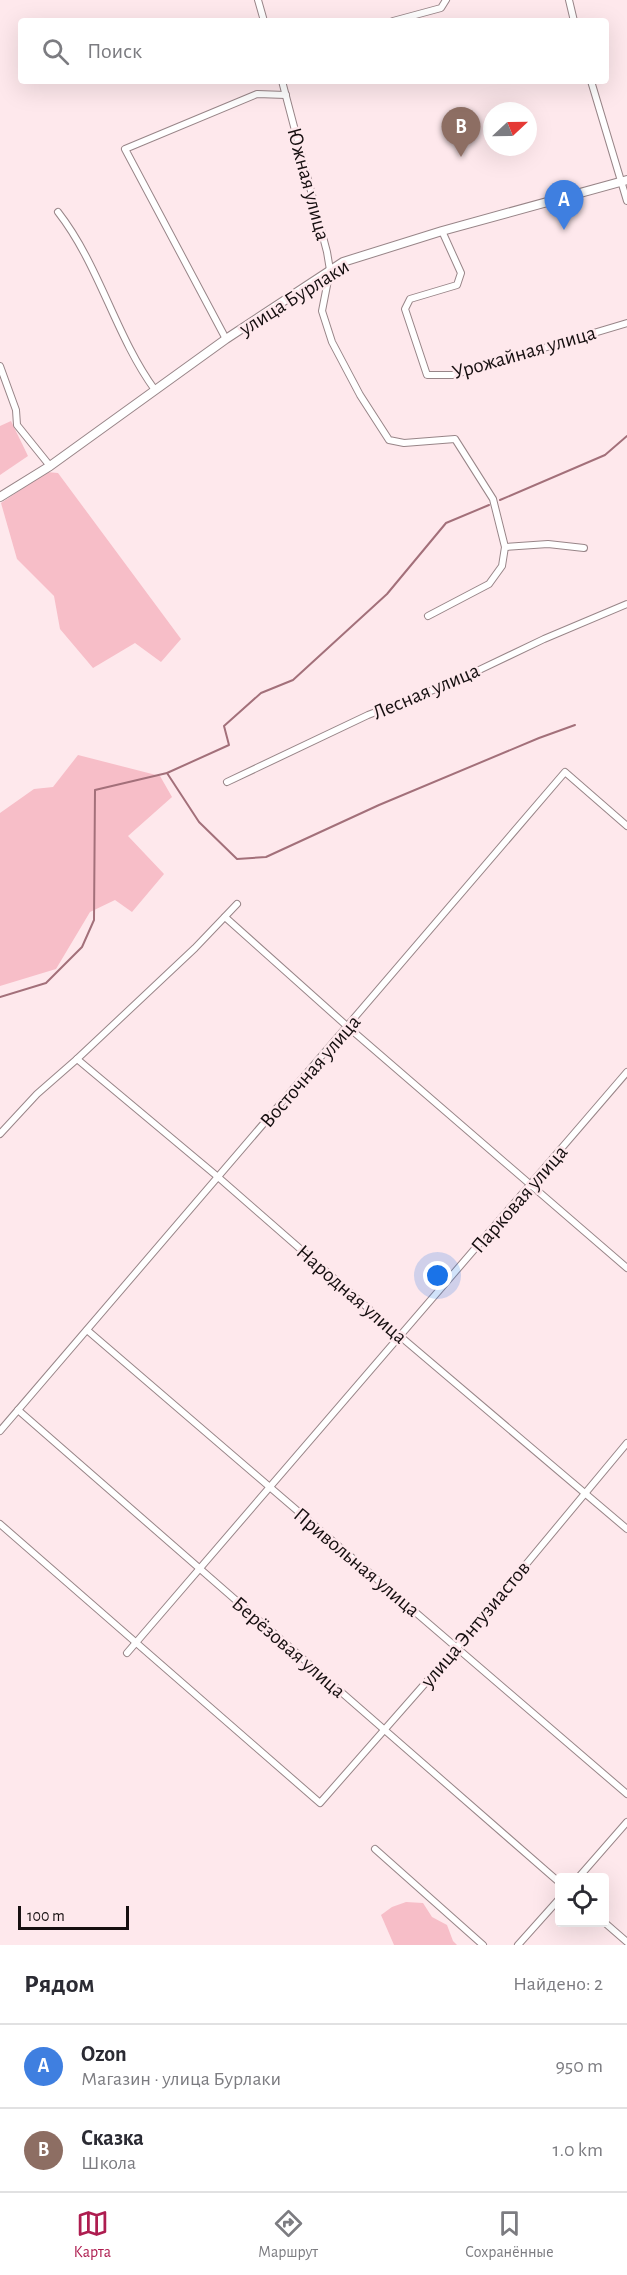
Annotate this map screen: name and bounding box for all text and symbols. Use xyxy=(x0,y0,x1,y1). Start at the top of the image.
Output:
search box xyxy=(18,18,609,84)
icon: search xyxy=(39,35,72,68)
text: Поиск xyxy=(87,40,142,62)
north arrow xyxy=(483,102,537,156)
pin: B xyxy=(442,108,480,157)
street label: Южная улица xyxy=(283,125,334,243)
pin: A xyxy=(544,180,584,230)
street label: улица Бурлаки xyxy=(235,255,353,340)
street label: Урожайная улица xyxy=(450,322,599,383)
street label: Лесная улица xyxy=(370,659,483,723)
street label: Восточная улица xyxy=(256,1011,365,1132)
street label: Парковая улица xyxy=(467,1141,572,1257)
street label: Народная улица xyxy=(292,1241,411,1348)
your location xyxy=(423,1261,452,1290)
street label: Привольная улица xyxy=(290,1504,424,1621)
street label: улица Энтузиастов xyxy=(416,1557,534,1692)
street label: Берёзовая улица xyxy=(228,1593,350,1702)
map controls xyxy=(555,1873,609,1927)
button: locate xyxy=(555,1873,609,1927)
scale bar xyxy=(18,1903,129,1930)
text: 100 m xyxy=(27,1908,65,1924)
text: Рядом xyxy=(24,1971,95,1997)
text: Найдено: 2 xyxy=(513,1974,603,1994)
text: Ozon xyxy=(81,2043,127,2065)
text: A xyxy=(38,2056,50,2076)
text: 950 m xyxy=(555,2056,603,2076)
text: Магазин · улица Бурлаки xyxy=(81,2069,281,2089)
text: Сказка xyxy=(81,2127,144,2149)
text: B xyxy=(38,2140,49,2160)
text: 1.0 km xyxy=(553,2140,603,2160)
text: Школа xyxy=(81,2153,136,2173)
tab: Карта xyxy=(73,2207,111,2262)
tab: Маршрут xyxy=(258,2207,318,2262)
tab: Сохранённые xyxy=(465,2207,554,2262)

